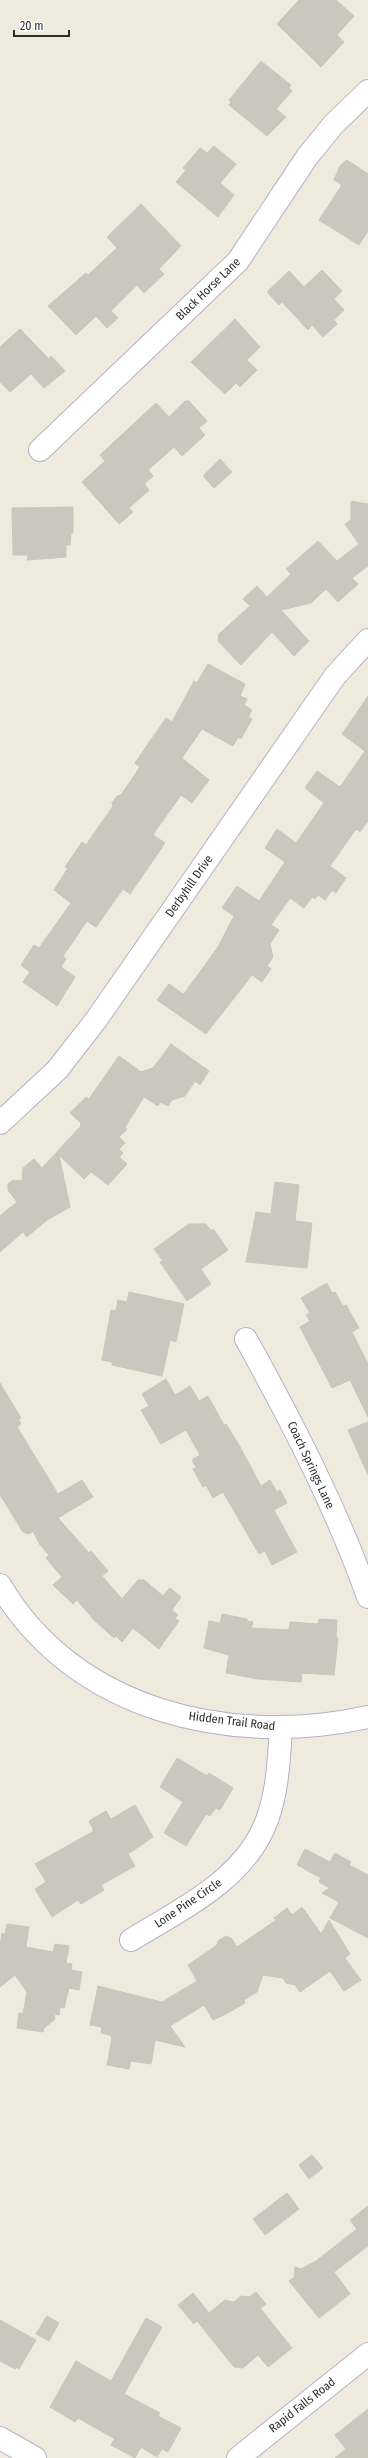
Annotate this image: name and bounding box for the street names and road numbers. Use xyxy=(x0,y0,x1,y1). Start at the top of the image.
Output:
street label: Black Horse Lane xyxy=(173,255,243,323)
street label: Derbyhill Drive xyxy=(162,852,216,920)
street label: Coach Springs Lane xyxy=(285,1419,337,1511)
street label: Hidden Trail Road xyxy=(188,1709,276,1733)
street label: Lone Pine Circle xyxy=(152,1875,224,1931)
street label: Rapid Falls Road xyxy=(266,2375,338,2435)

